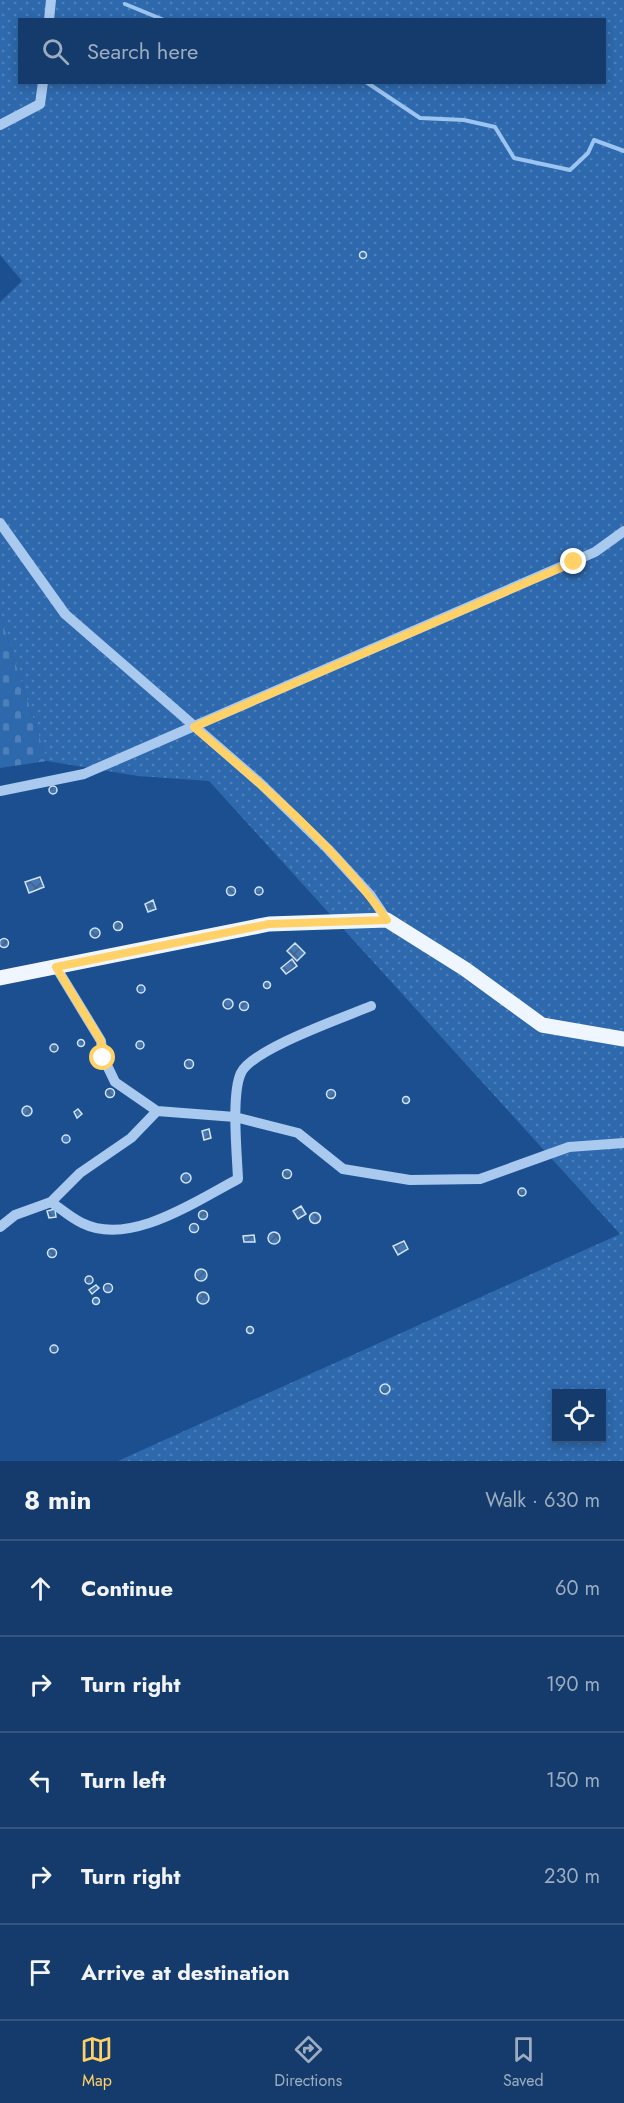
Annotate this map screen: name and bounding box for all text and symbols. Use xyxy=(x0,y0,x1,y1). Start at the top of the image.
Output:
search box xyxy=(18,18,606,84)
icon: search xyxy=(39,35,72,68)
text: Search here xyxy=(87,35,198,67)
route end xyxy=(560,548,586,574)
route start xyxy=(89,1044,115,1070)
map controls xyxy=(552,1389,606,1443)
button: locate xyxy=(552,1389,606,1443)
text: 8 min xyxy=(24,1481,92,1519)
text: Walk · 630 m xyxy=(485,1486,600,1515)
icon: ahead xyxy=(24,1572,57,1605)
text: Continue xyxy=(81,1572,173,1604)
text: 60 m xyxy=(555,1574,600,1603)
icon: right xyxy=(24,1668,57,1701)
text: Turn right xyxy=(81,1668,181,1700)
text: 190 m xyxy=(546,1670,600,1699)
icon: left xyxy=(24,1764,57,1797)
text: Turn left xyxy=(81,1764,166,1796)
text: 150 m xyxy=(546,1766,600,1795)
icon: right xyxy=(24,1860,57,1893)
text: Turn right xyxy=(81,1860,181,1892)
text: 230 m xyxy=(544,1862,600,1891)
icon: arrive xyxy=(24,1956,57,1989)
text: Arrive at destination xyxy=(81,1956,290,1988)
tab: Map xyxy=(80,2033,113,2092)
tab: Directions xyxy=(274,2033,342,2092)
tab: Saved xyxy=(503,2033,544,2092)

